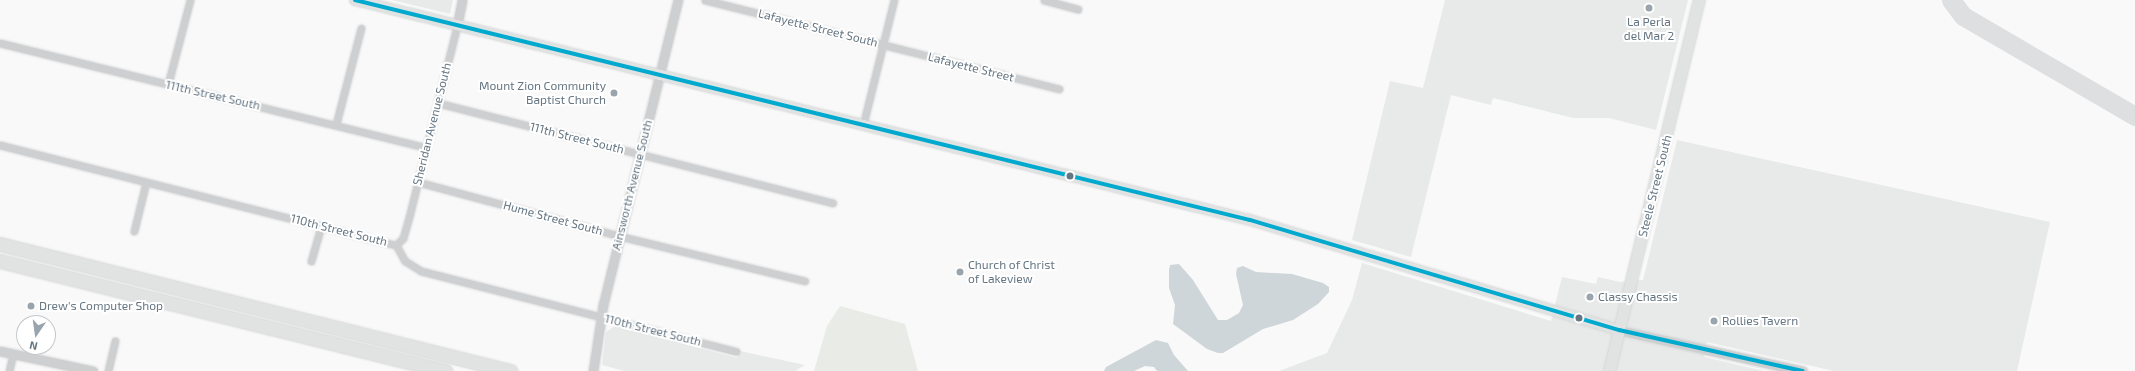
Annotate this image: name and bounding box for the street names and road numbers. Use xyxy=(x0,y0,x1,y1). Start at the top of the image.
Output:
street label: Lafayette Street South xyxy=(757,6,879,50)
street label: Lafayette Street xyxy=(926,49,1016,85)
street label: Sheridan Avenue South xyxy=(410,61,454,187)
street label: 111th Street South xyxy=(164,77,262,113)
street label: Ainsworth Avenue South xyxy=(609,118,655,252)
street label: 111th Street South xyxy=(528,119,626,157)
street label: Steele Street South xyxy=(1635,133,1675,239)
street label: Hume Street South xyxy=(502,198,604,238)
street label: 110th Street South xyxy=(289,211,389,249)
street label: 110th Street South xyxy=(603,311,703,349)

